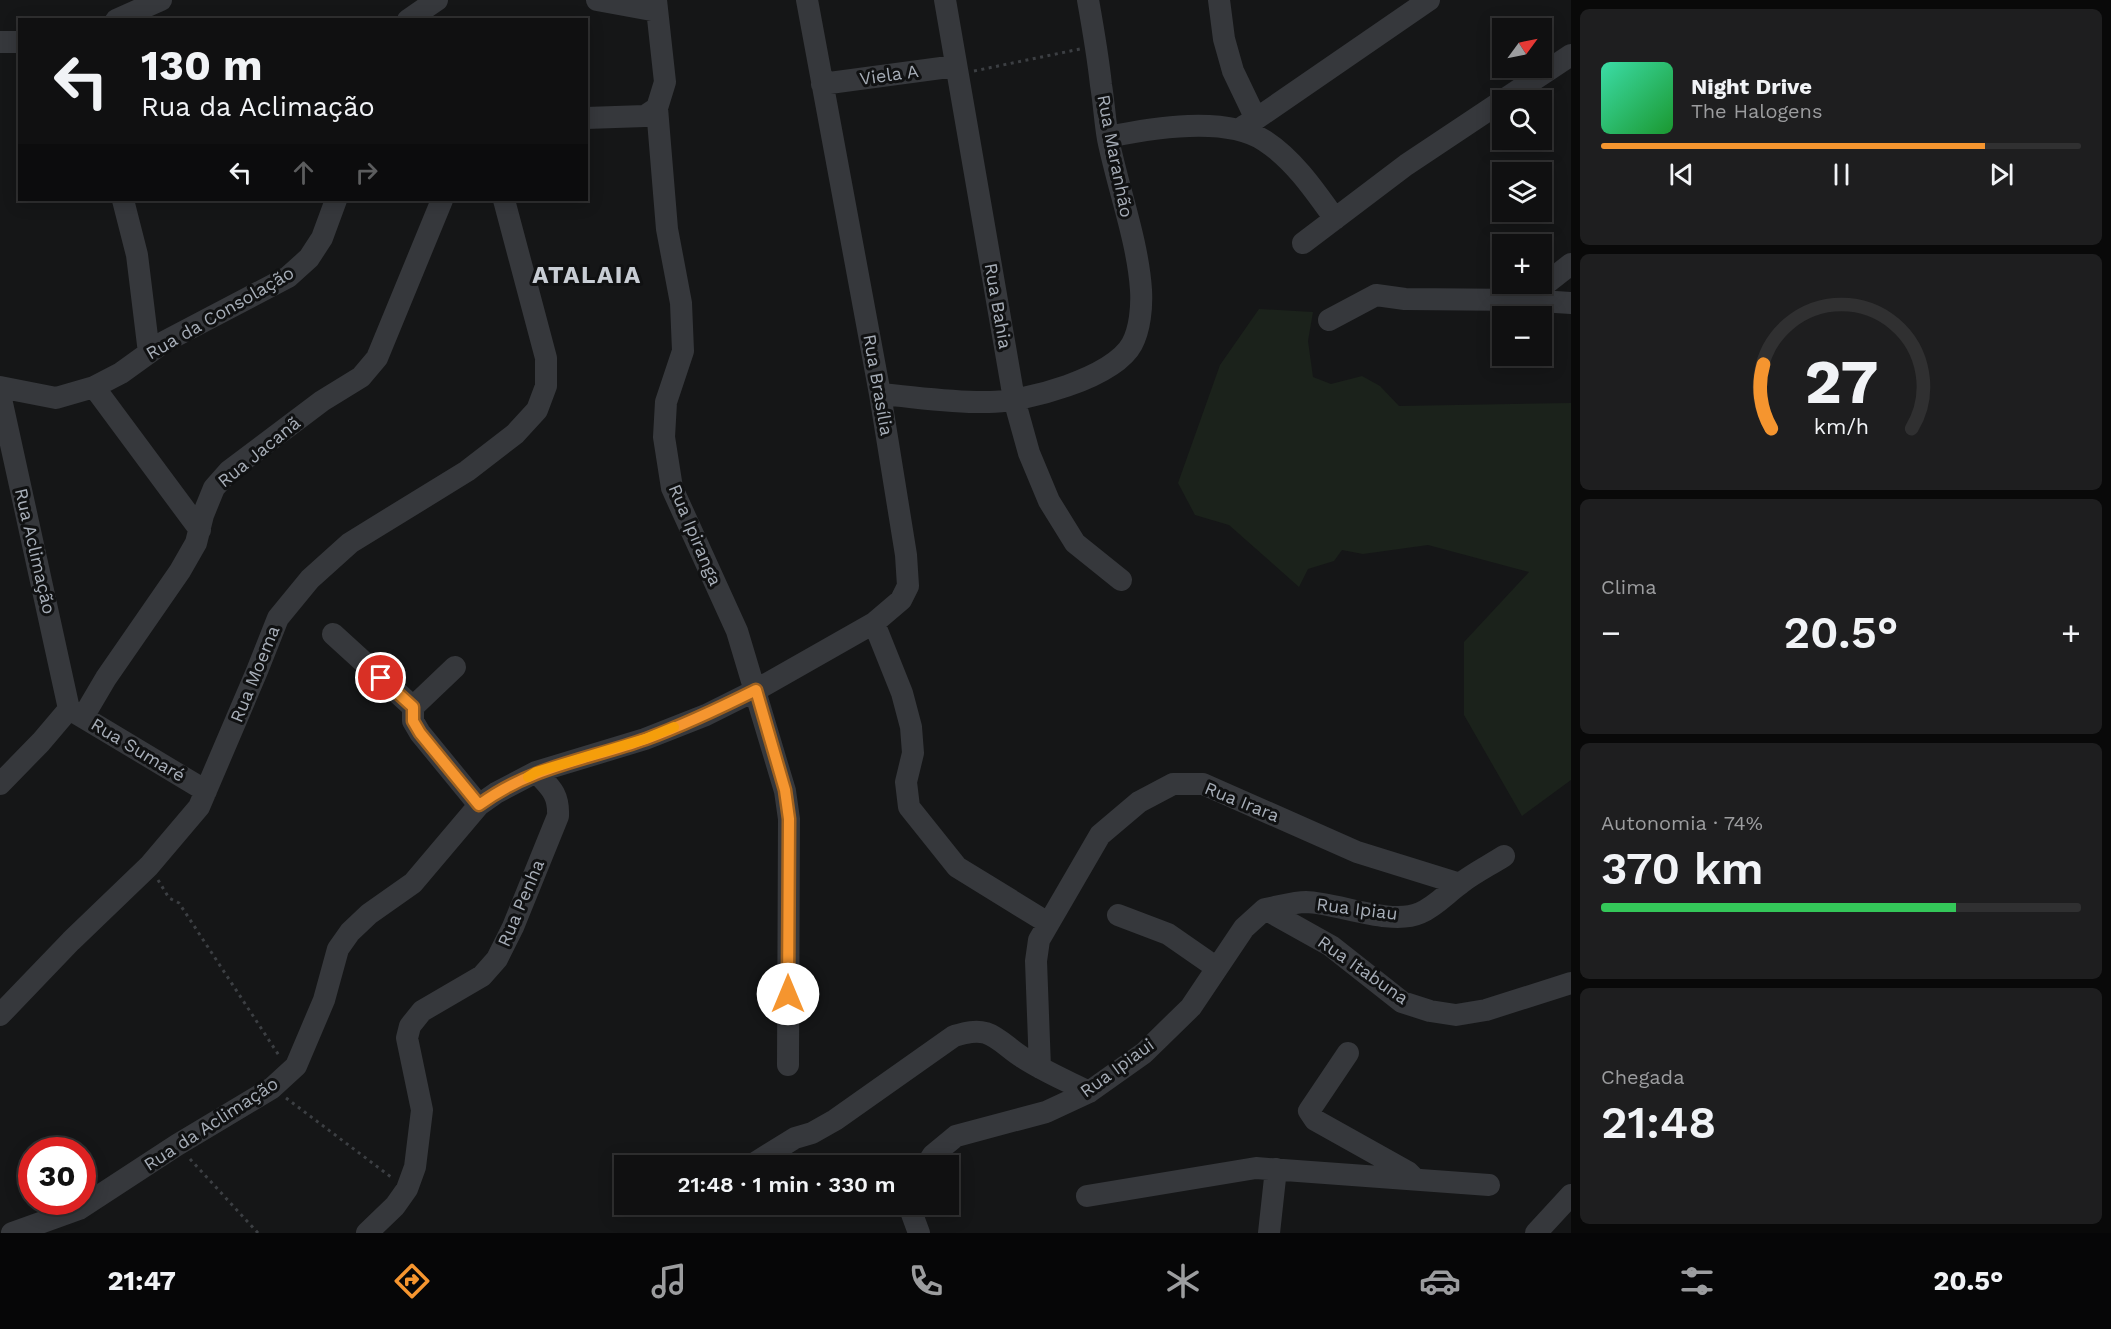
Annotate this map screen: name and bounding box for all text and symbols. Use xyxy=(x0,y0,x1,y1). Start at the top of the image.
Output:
north arrow xyxy=(1492,18,1552,78)
map controls xyxy=(1492,18,1552,366)
text: 130 m xyxy=(141,41,263,90)
icon: left xyxy=(42,42,120,120)
street label: Viela A xyxy=(858,60,920,89)
text: Night Drive xyxy=(1691,74,1812,99)
button: search xyxy=(1492,90,1552,150)
text: Rua da Aclimação xyxy=(141,91,375,123)
street label: Rua Maranhão xyxy=(1093,93,1138,219)
text: The Halogens xyxy=(1691,99,1823,123)
icon: left xyxy=(224,156,257,189)
icon: ahead xyxy=(287,156,320,189)
icon: right xyxy=(350,156,383,189)
icon: previous xyxy=(1665,158,1698,191)
icon: pause xyxy=(1825,158,1858,191)
icon: next xyxy=(1985,158,2018,191)
button: layers xyxy=(1492,162,1552,222)
button: + xyxy=(1492,234,1552,294)
district label: ATALAIA xyxy=(532,261,642,289)
street label: Rua Bahia xyxy=(981,261,1016,351)
street label: Rua da Consolação xyxy=(142,262,297,363)
button: − xyxy=(1492,306,1552,366)
street label: Rua Brasília xyxy=(859,333,898,437)
text: 27 xyxy=(1804,345,1878,418)
street label: Rua Jacanã xyxy=(213,412,304,491)
text: km/h xyxy=(1813,414,1869,439)
street label: Rua Ipiranga xyxy=(665,481,726,589)
street label: Rua Aclimação xyxy=(11,486,60,616)
text: Clima xyxy=(1601,575,1657,599)
text: 20.5° xyxy=(1783,606,1899,659)
text: − xyxy=(1601,613,1621,652)
text: + xyxy=(2061,613,2081,652)
street label: Rua Moema xyxy=(226,622,283,725)
pin xyxy=(355,652,406,703)
icon: arrive xyxy=(364,661,397,694)
street label: Rua Sumaré xyxy=(87,713,189,786)
street label: Rua Irara xyxy=(1202,777,1283,826)
text: Autonomia · 74% xyxy=(1601,811,1763,835)
text: 370 km xyxy=(1601,842,1764,895)
street label: Rua Penha xyxy=(493,856,548,949)
street label: Rua Ipiau xyxy=(1315,893,1399,924)
street label: Rua Itabuna xyxy=(1314,931,1413,1008)
position arrow xyxy=(756,962,820,1026)
street label: Rua Ipiaui xyxy=(1076,1034,1158,1101)
text: Chegada xyxy=(1601,1065,1684,1089)
street label: Rua da Aclimação xyxy=(140,1072,282,1175)
text: 21:48 xyxy=(1601,1096,1716,1149)
speed limit sign: 30 xyxy=(18,1137,96,1215)
text: 21:48 · 1 min · 330 m xyxy=(677,1172,896,1197)
icon: directions xyxy=(391,1260,433,1302)
icon: music xyxy=(648,1260,690,1302)
icon: phone xyxy=(905,1260,947,1302)
icon: climate xyxy=(1162,1260,1204,1302)
icon: car xyxy=(1419,1260,1461,1302)
icon: filters xyxy=(1676,1260,1718,1302)
text: 21:47 xyxy=(108,1265,176,1297)
text: 20.5° xyxy=(1933,1265,2003,1297)

